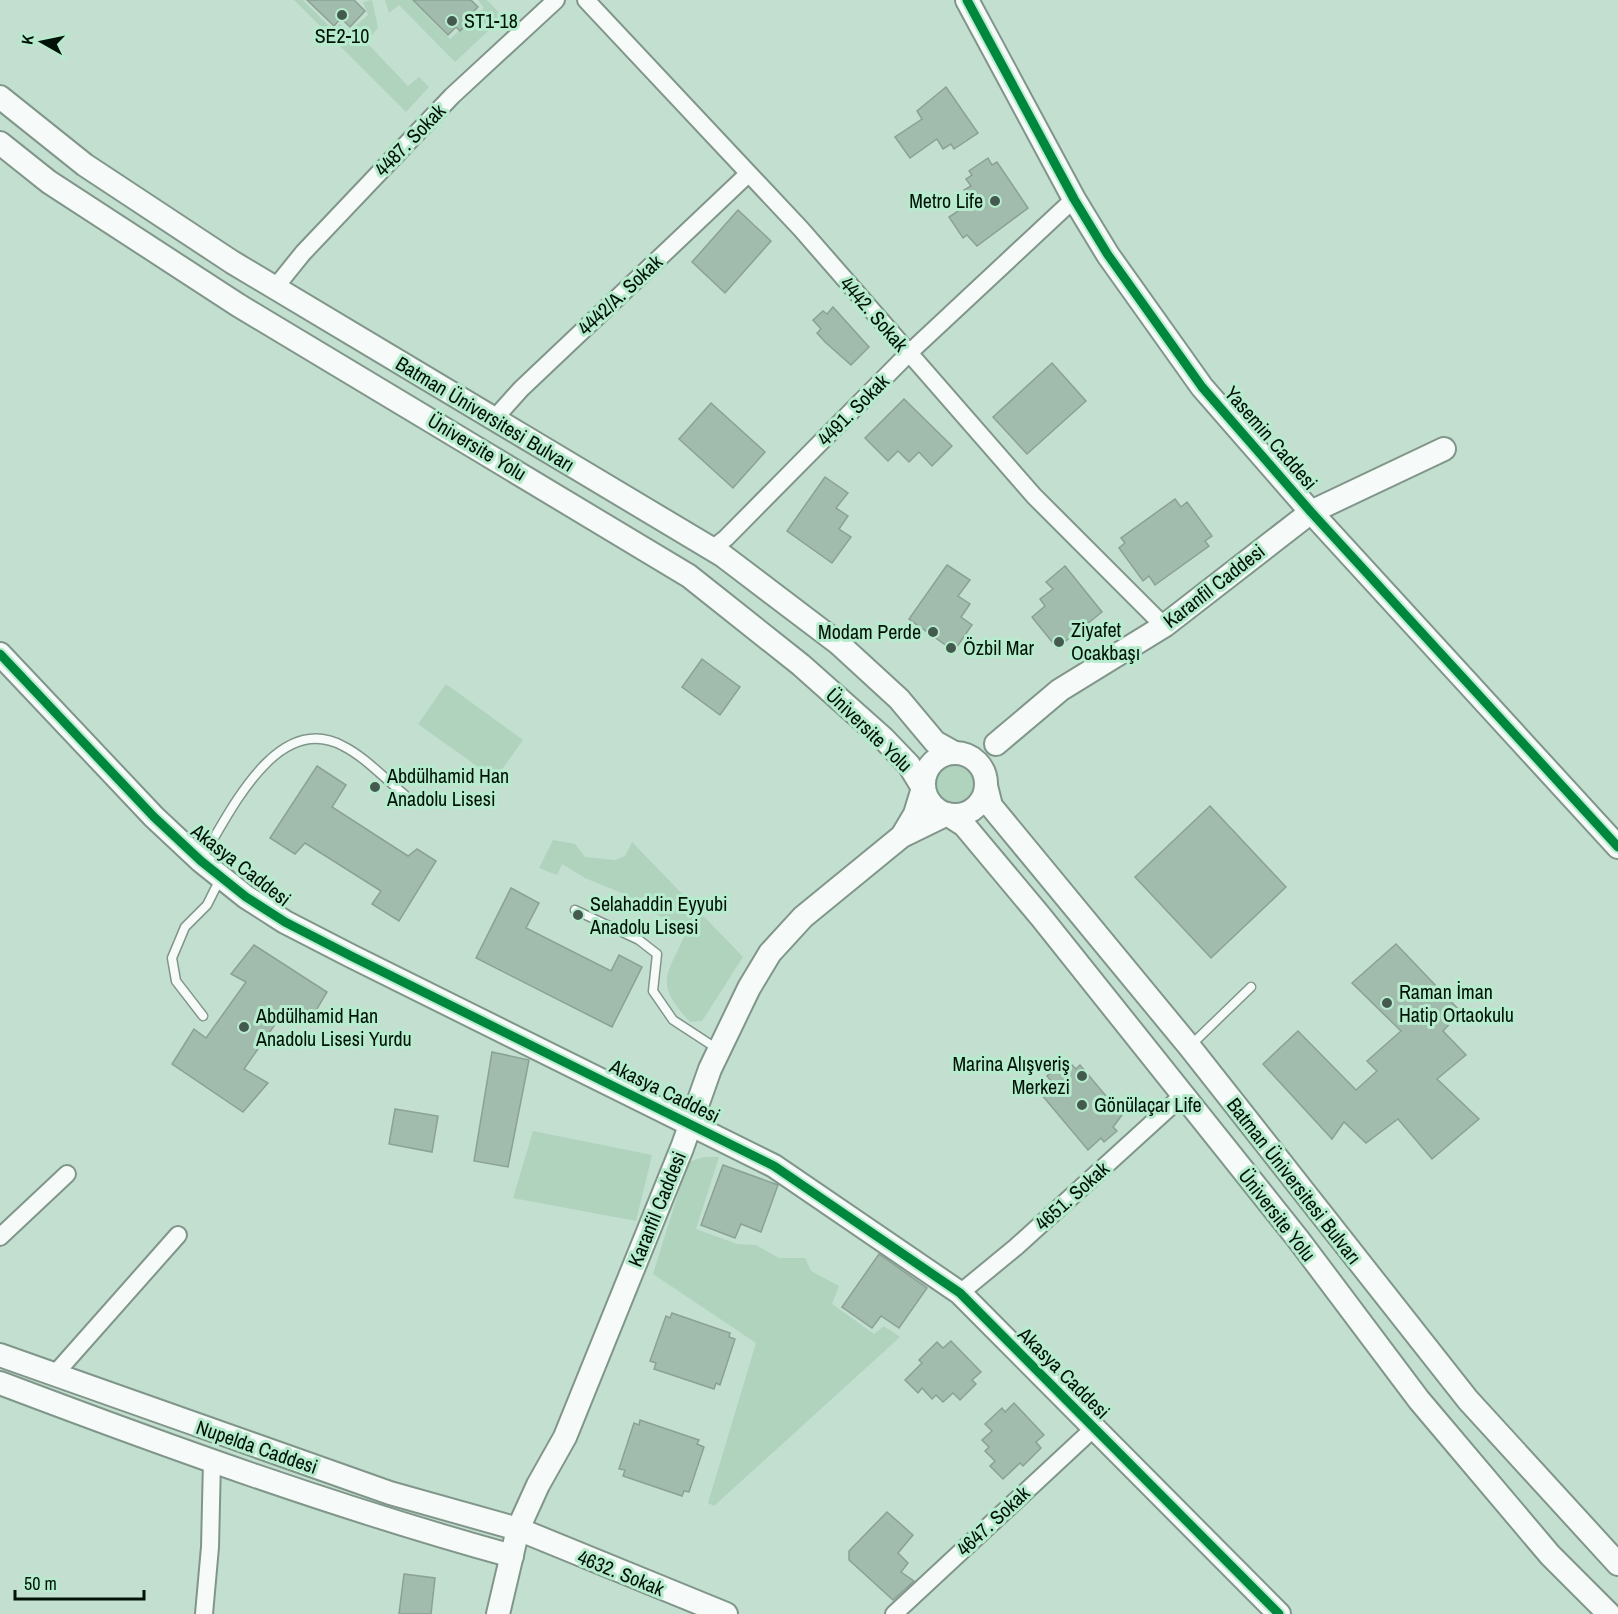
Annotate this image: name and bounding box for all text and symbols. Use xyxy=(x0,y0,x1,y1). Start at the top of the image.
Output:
place label: ST1-18 xyxy=(464,7,518,34)
marker: SE2-10 xyxy=(335,8,349,22)
north arrow xyxy=(12,12,72,72)
marker: ST1-18 xyxy=(445,14,459,28)
place label: SE2-10 xyxy=(315,22,369,49)
text: K xyxy=(16,33,39,46)
street label: 4487. Sokak xyxy=(368,97,452,182)
place label: Metro Life xyxy=(909,187,983,214)
marker: Metro Life xyxy=(988,194,1002,208)
street label: 4442/A. Sokak xyxy=(571,248,668,341)
street label: 4442. Sokak xyxy=(834,270,915,358)
street label: Batman Üniversitesi Bulvarı xyxy=(391,349,580,478)
street label: 4491. Sokak xyxy=(811,367,895,451)
street label: Yasemin Caddesi xyxy=(1219,380,1324,495)
street label: Üniversite Yolu xyxy=(423,407,532,487)
street label: Karanfil Caddesi xyxy=(1157,537,1270,634)
place label: Ziyafet Ocakbaşı xyxy=(1071,616,1140,666)
place label: Modam Perde xyxy=(818,618,921,645)
marker: Modam Perde xyxy=(926,625,940,639)
place label: Özbil Mar xyxy=(963,634,1035,661)
marker: Ziyafet Ocakbaşı xyxy=(1052,635,1066,649)
marker: Özbil Mar xyxy=(944,641,958,655)
street label: Üniversite Yolu xyxy=(820,682,918,778)
place label: Abdülhamid Han Anadolu Lisesi xyxy=(386,762,509,812)
marker: Abdülhamid Han Anadolu Lisesi xyxy=(368,780,382,794)
street label: Akasya Caddesi xyxy=(185,817,297,912)
place label: Selahaddin Eyyubi Anadolu Lisesi xyxy=(589,890,728,940)
marker: Selahaddin Eyyubi Anadolu Lisesi xyxy=(571,908,585,922)
place label: Raman İman Hatip Ortaokulu xyxy=(1399,978,1514,1028)
marker: Raman İman Hatip Ortaokulu xyxy=(1380,996,1394,1010)
place label: Abdülhamid Han Anadolu Lisesi Yurdu xyxy=(255,1002,412,1052)
marker: Abdülhamid Han Anadolu Lisesi Yurdu xyxy=(237,1020,251,1034)
place label: Marina Alışveriş Merkezi xyxy=(952,1050,1070,1100)
street label: Akasya Caddesi xyxy=(605,1052,725,1129)
marker: Marina Alışveriş Merkezi xyxy=(1075,1069,1089,1083)
place label: Gönülaçar Life xyxy=(1094,1091,1202,1118)
street label: Batman Üniversitesi Bulvarı xyxy=(1221,1092,1368,1269)
marker: Gönülaçar Life xyxy=(1075,1098,1089,1112)
street label: Karanfil Caddesi xyxy=(621,1147,692,1271)
street label: 4651. Sokak xyxy=(1029,1155,1115,1236)
street label: Üniversite Yolu xyxy=(1233,1163,1322,1267)
street label: Akasya Caddesi xyxy=(1012,1320,1116,1424)
street label: Nupelda Caddesi xyxy=(193,1413,321,1480)
street label: 4647. Sokak xyxy=(950,1479,1036,1562)
street label: 4632. Sokak xyxy=(574,1543,669,1602)
scale bar xyxy=(15,1563,144,1601)
text: 50 m xyxy=(24,1571,57,1596)

